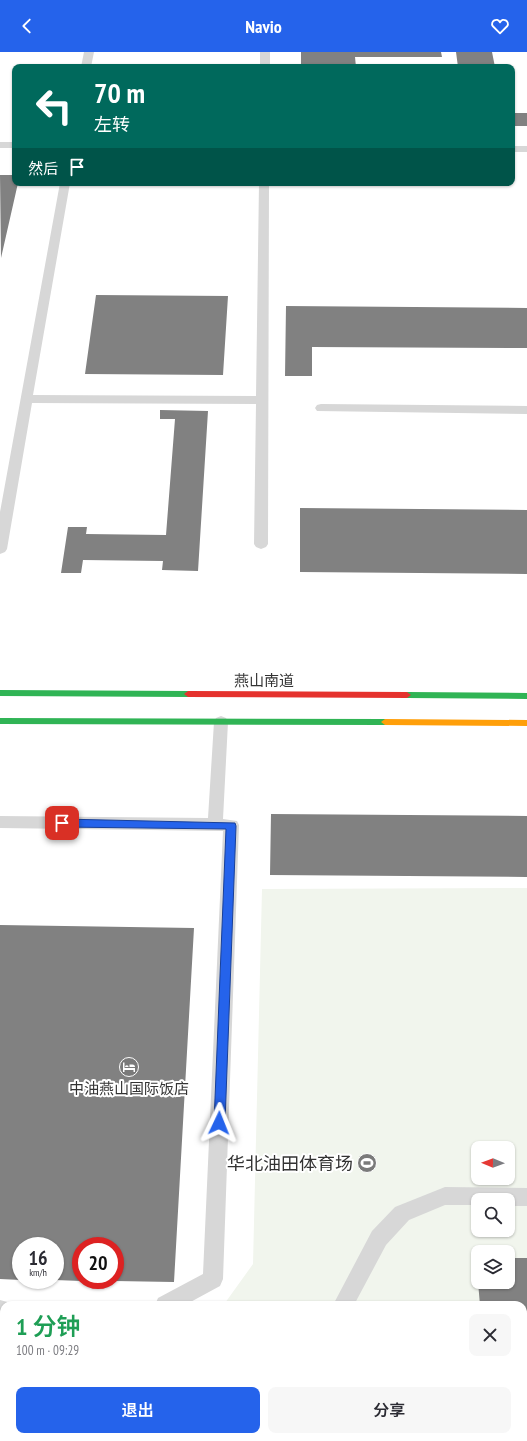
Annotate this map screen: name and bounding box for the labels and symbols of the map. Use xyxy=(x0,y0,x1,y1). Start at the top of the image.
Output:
street label: 燕山南道 xyxy=(234,671,294,690)
pin xyxy=(45,806,79,840)
hotel icon: 中油燕山国际饭店 xyxy=(118,1056,140,1078)
place label: 中油燕山国际饭店 xyxy=(69,1079,189,1098)
position arrow xyxy=(198,1102,240,1144)
north arrow xyxy=(471,1141,515,1185)
place label: 华北油田体育场 xyxy=(227,1152,353,1175)
sports icon: 华北油田体育场 xyxy=(356,1152,378,1174)
speed limit sign: 20 xyxy=(72,1237,124,1289)

